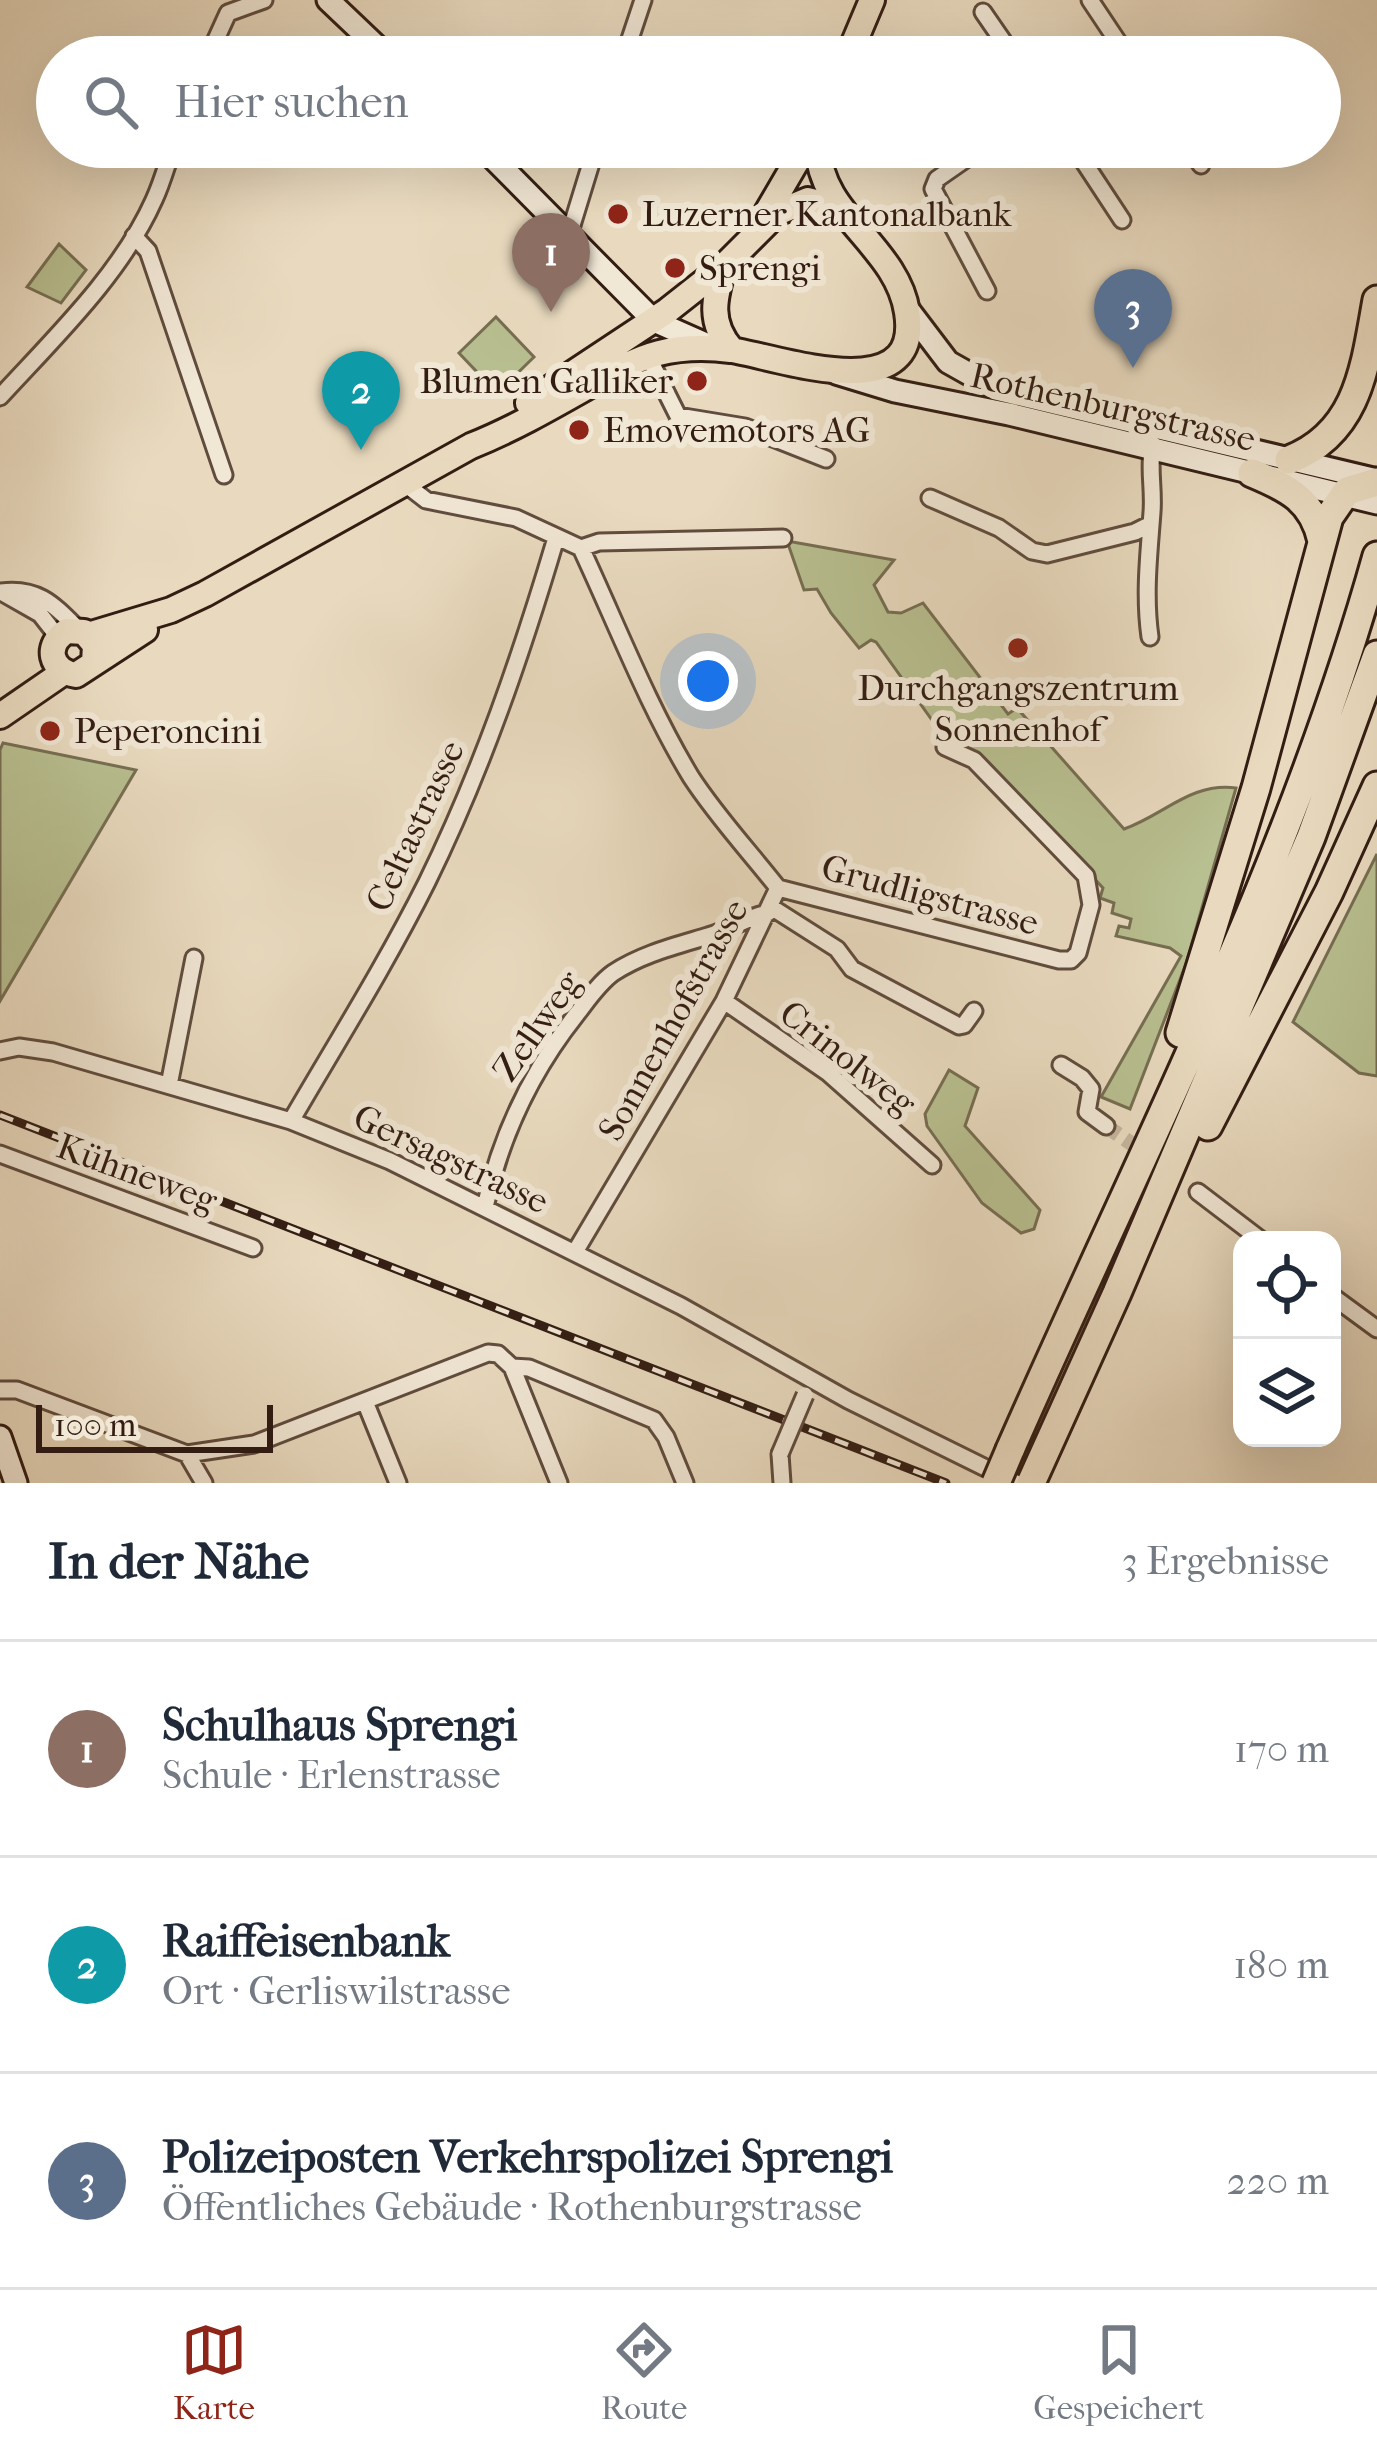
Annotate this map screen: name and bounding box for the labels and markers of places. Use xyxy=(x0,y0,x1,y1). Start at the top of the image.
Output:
place label: Luzerner Kantonalbank xyxy=(642,193,1012,235)
marker: Luzerner Kantonalbank xyxy=(605,201,631,227)
pin: 1 xyxy=(512,213,590,312)
place label: Sprengi xyxy=(699,247,821,289)
marker: Sprengi xyxy=(662,255,688,281)
pin: 3 xyxy=(1094,269,1172,368)
pin: 2 xyxy=(322,351,400,450)
place label: Blumen Galliker xyxy=(419,360,674,402)
marker: Blumen Galliker xyxy=(684,368,710,394)
place label: Emovemotors AG xyxy=(603,409,870,451)
marker: Emovemotors AG xyxy=(566,417,592,443)
marker: Durchgangszentrum Sonnenhof xyxy=(1005,635,1031,661)
place label: Durchgangszentrum Sonnenhof xyxy=(857,667,1179,750)
place label: Peperoncini xyxy=(74,710,262,752)
marker: Peperoncini xyxy=(37,718,63,744)

